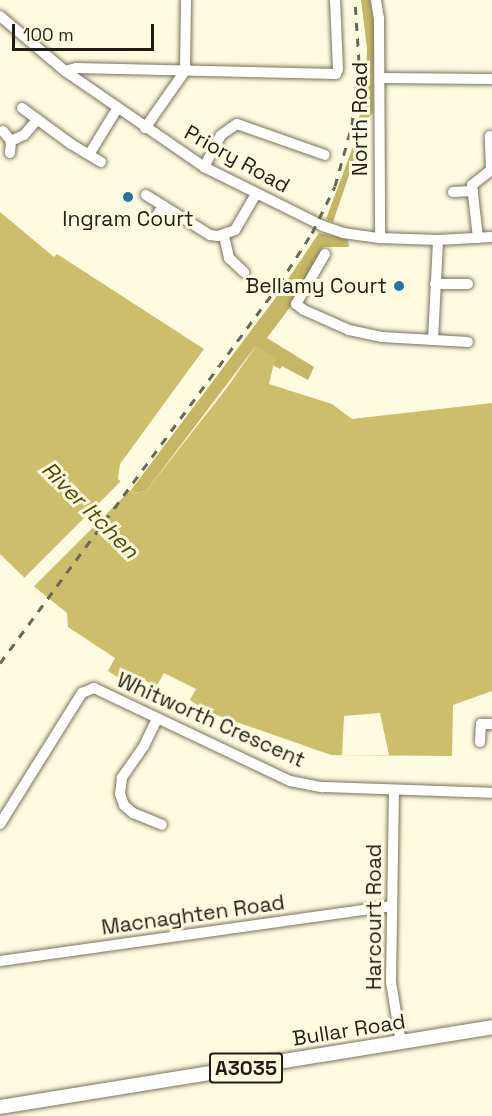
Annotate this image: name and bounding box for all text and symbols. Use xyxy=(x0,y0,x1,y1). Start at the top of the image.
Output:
scale bar xyxy=(15,12,158,50)
text: 100 m xyxy=(23,23,74,46)
street label: North Road xyxy=(347,62,373,176)
street label: Priory Road xyxy=(180,120,294,198)
marker: Ingram Court xyxy=(121,190,135,204)
place label: Ingram Court xyxy=(62,206,194,232)
place label: Bellamy Court xyxy=(245,273,387,299)
marker: Bellamy Court xyxy=(392,279,406,293)
water label: River Itchen xyxy=(36,456,144,564)
street label: Whitworth Crescent xyxy=(113,667,309,773)
street label: Harcourt Road xyxy=(361,844,387,990)
street label: Macnaghten Road xyxy=(100,890,286,940)
street label: Bullar Road xyxy=(291,1009,407,1051)
road number: A3035 xyxy=(208,1051,284,1085)

